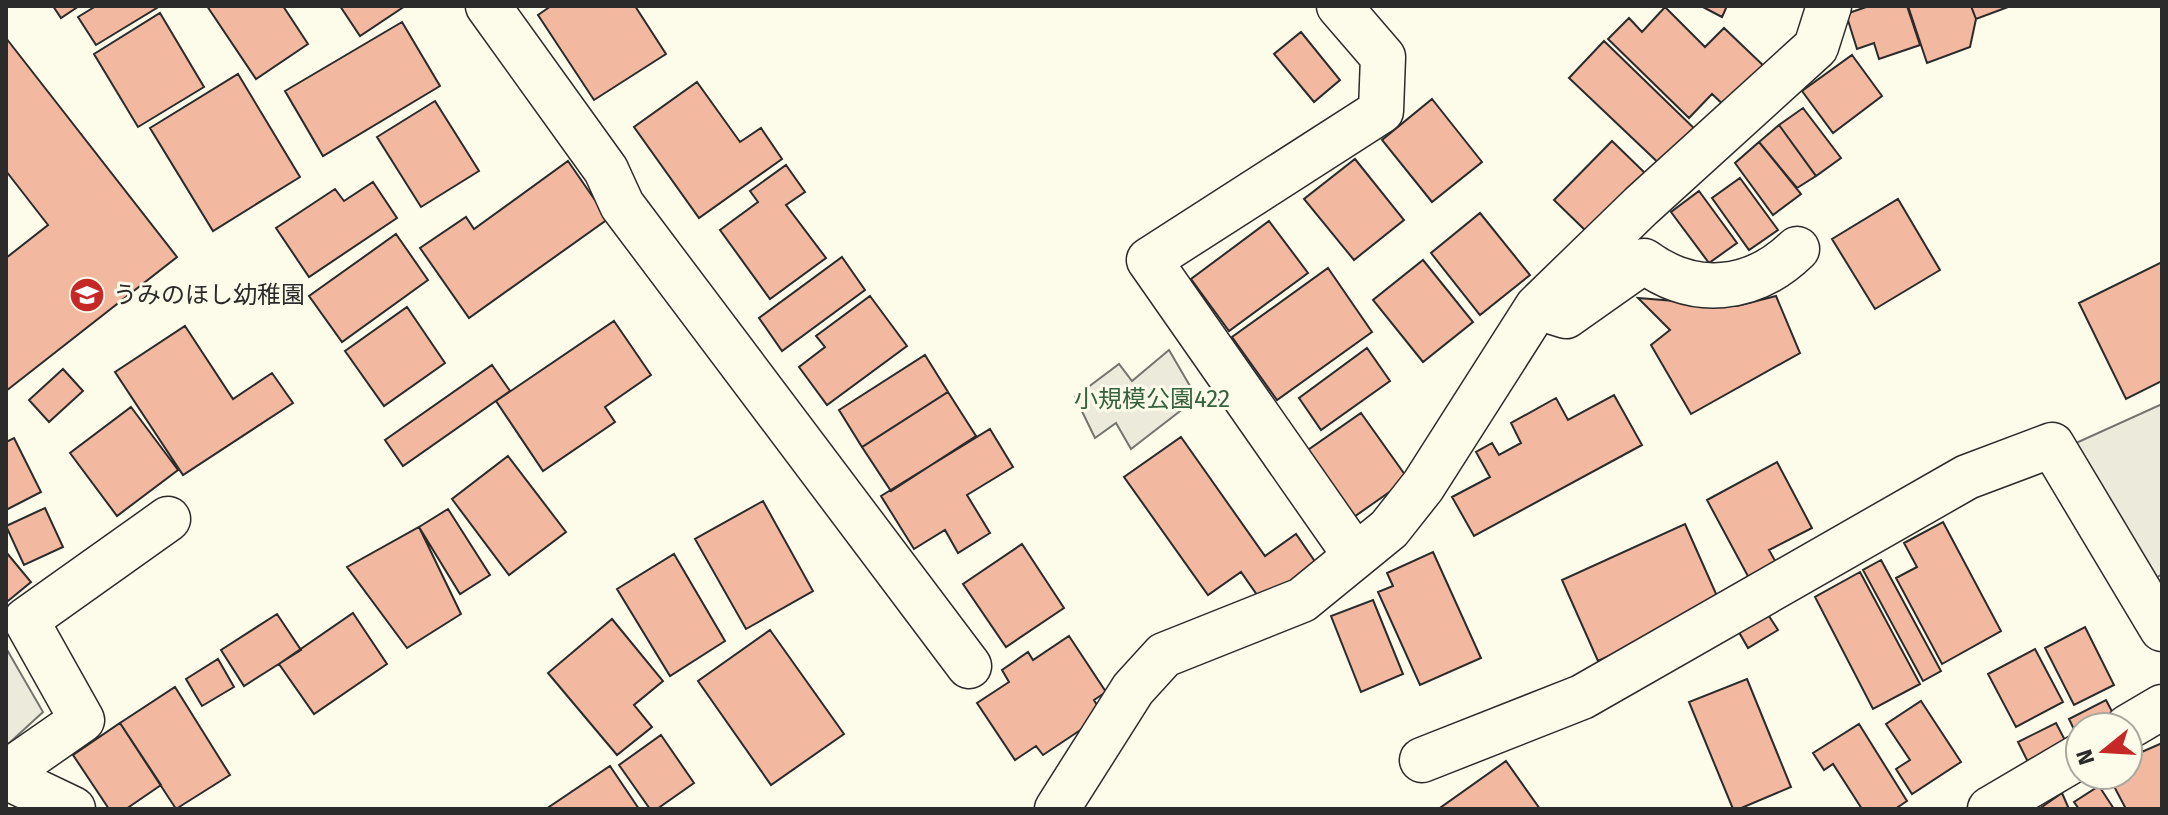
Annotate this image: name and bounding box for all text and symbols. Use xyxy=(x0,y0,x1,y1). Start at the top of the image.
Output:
school or university icon: うみのほし幼稚園 xyxy=(68,276,106,314)
place label: うみのほし幼稚園 xyxy=(113,281,305,309)
park label: 小規模公園422 xyxy=(1074,385,1230,413)
north arrow xyxy=(2064,711,2144,791)
text: N xyxy=(2070,746,2101,768)

